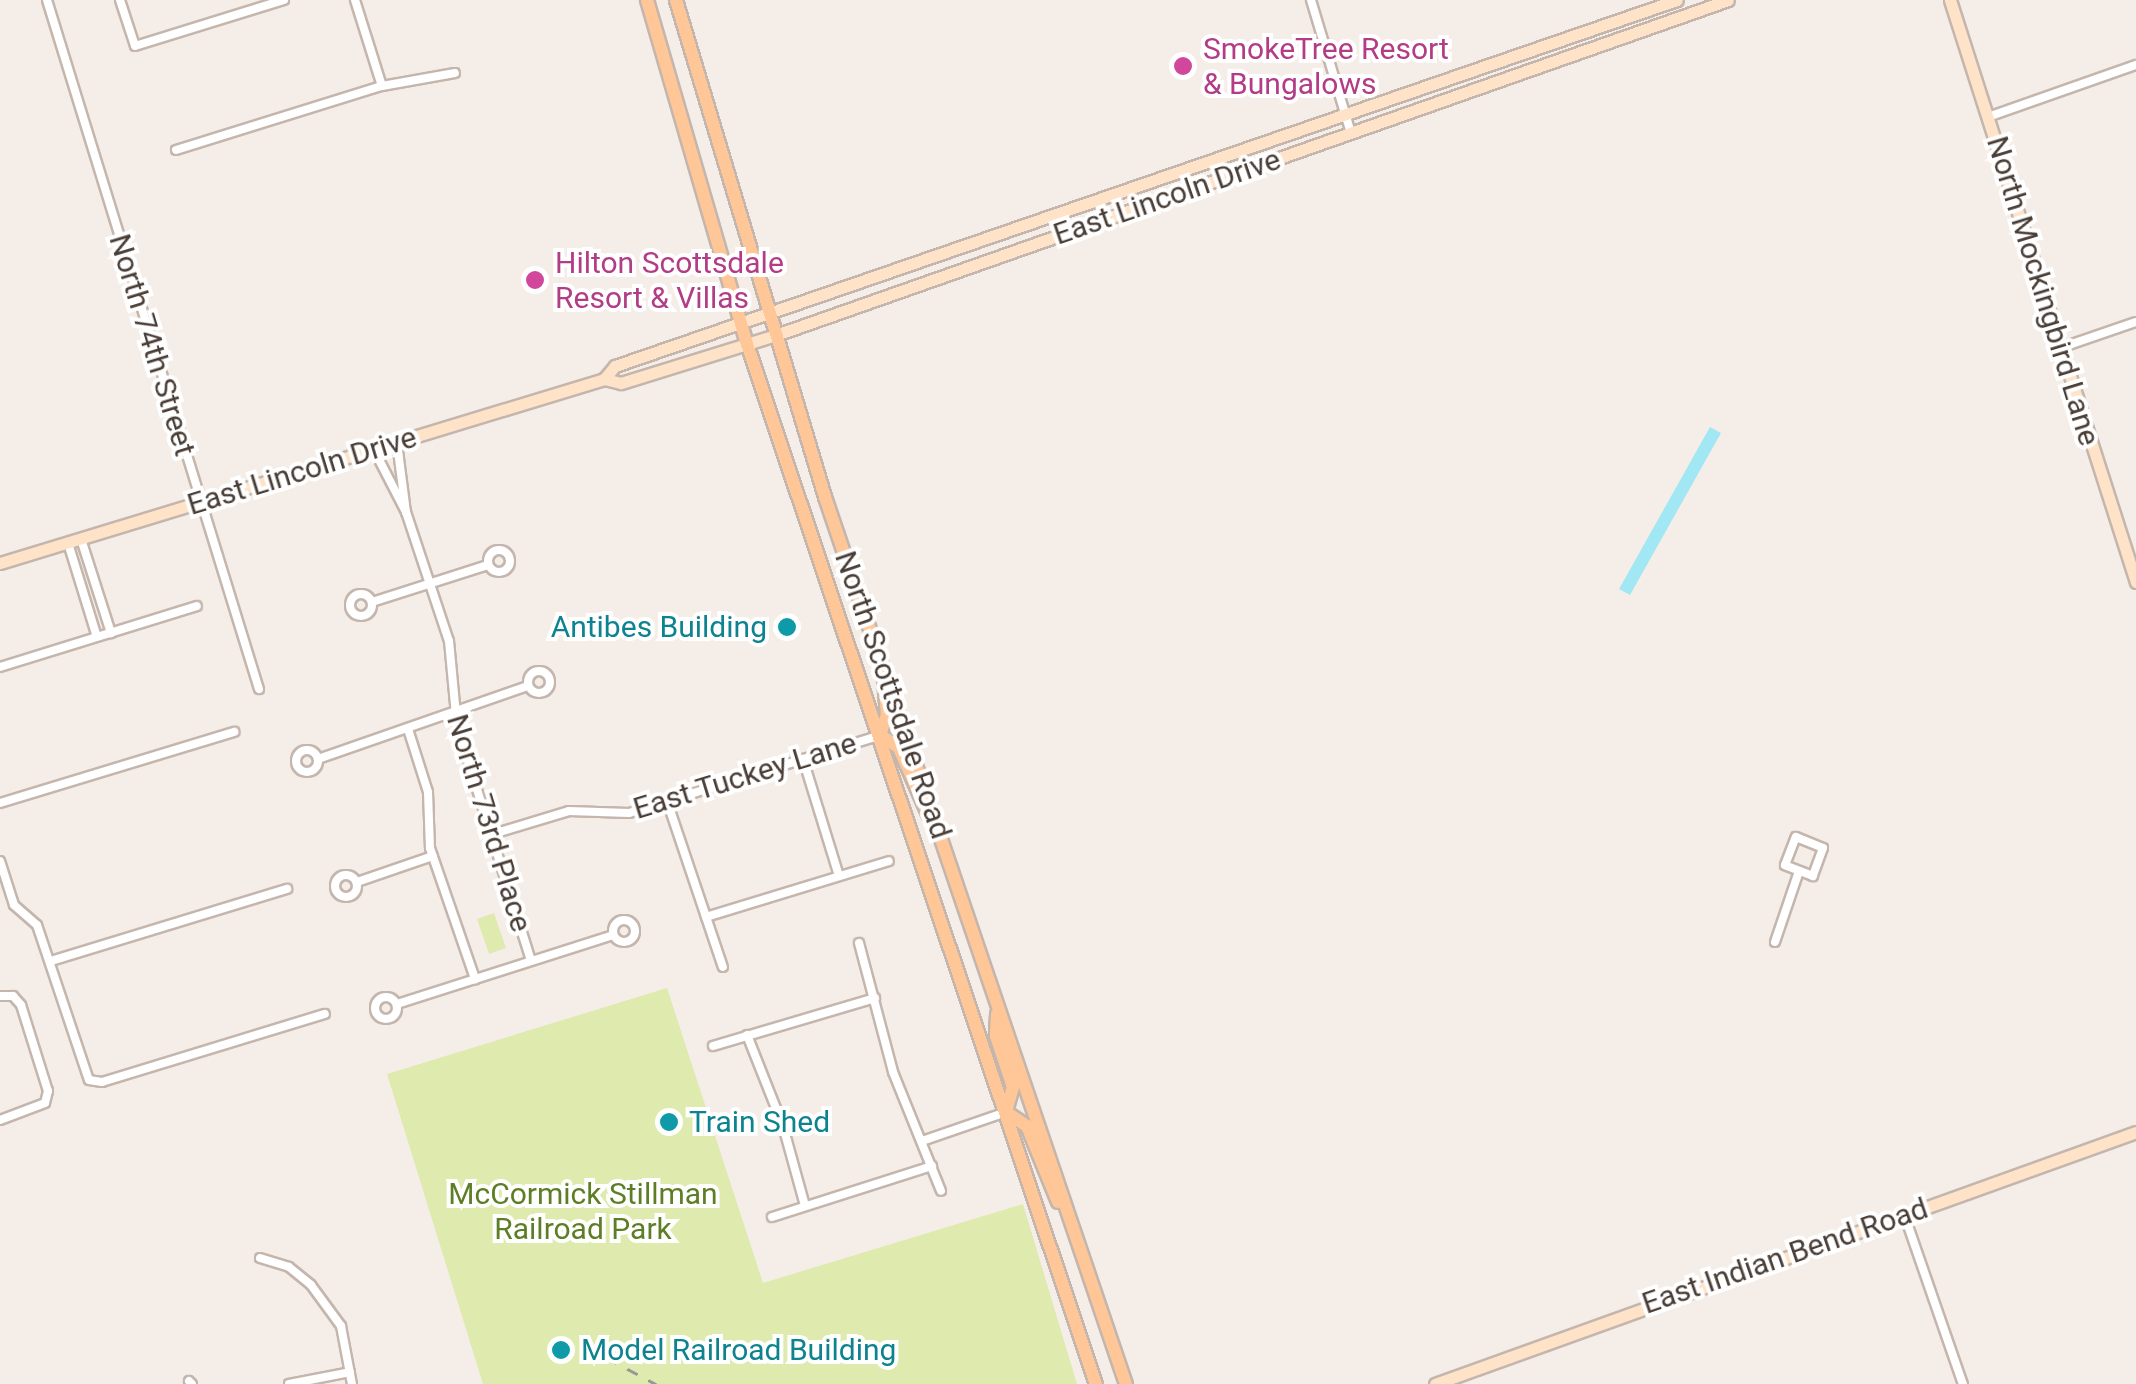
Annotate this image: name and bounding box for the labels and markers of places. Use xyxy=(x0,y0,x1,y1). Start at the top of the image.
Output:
place label: SmokeTree Resort & Bungalows xyxy=(1203,31,1449,102)
marker: SmokeTree Resort & Bungalows xyxy=(1172,55,1194,77)
place label: Hilton Scottsdale Resort & Villas xyxy=(555,245,784,316)
marker: Hilton Scottsdale Resort & Villas xyxy=(524,269,546,291)
place label: Antibes Building xyxy=(551,609,767,645)
marker: Antibes Building xyxy=(776,616,798,638)
place label: Train Shed xyxy=(689,1104,830,1140)
marker: Train Shed xyxy=(658,1111,680,1133)
place label: Model Railroad Building xyxy=(581,1332,896,1368)
marker: Model Railroad Building xyxy=(550,1339,572,1361)

